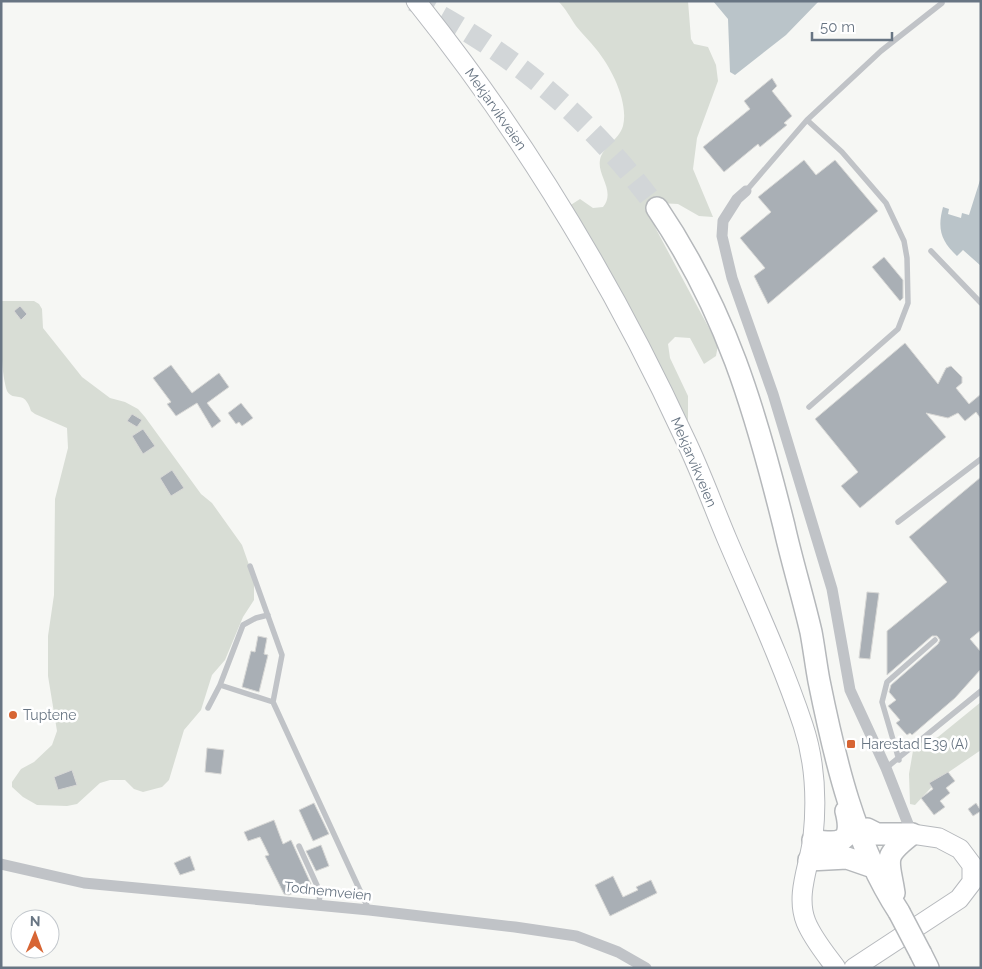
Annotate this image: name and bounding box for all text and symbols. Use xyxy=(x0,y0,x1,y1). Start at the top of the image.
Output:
scale bar xyxy=(812,10,892,42)
text: 50 m xyxy=(820,18,855,36)
street label: Mekjarvikveien xyxy=(462,65,530,153)
street label: Mekjarvikveien xyxy=(668,415,720,509)
place label: Tuptene xyxy=(23,707,76,723)
marker: Tuptene xyxy=(7,709,19,721)
place label: Harestad E39 (A) xyxy=(861,736,968,752)
marker: Harestad E39 (A) xyxy=(845,738,857,750)
street label: Todnemveien xyxy=(283,878,373,904)
north arrow xyxy=(10,909,60,959)
text: N xyxy=(30,913,41,929)

